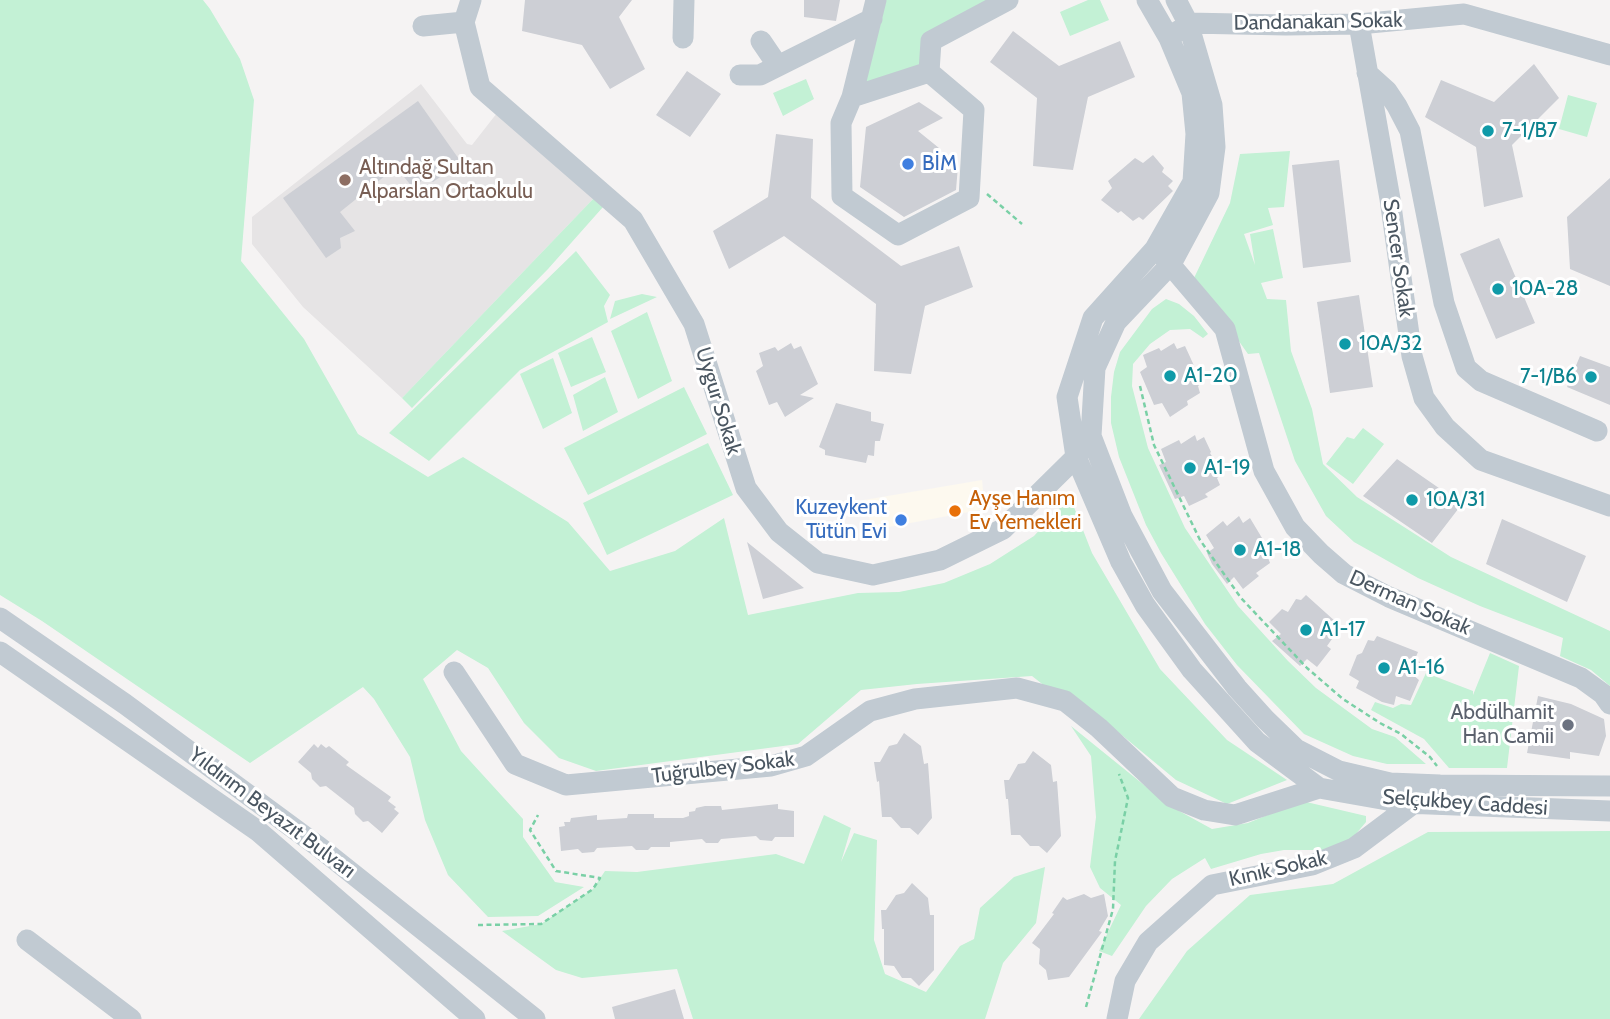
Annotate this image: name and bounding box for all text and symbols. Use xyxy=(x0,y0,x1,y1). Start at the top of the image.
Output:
street label: Dandanakan Sokak xyxy=(1233,8,1403,36)
place label: 7-1/B7 xyxy=(1502,118,1557,144)
marker: 7-1/B7 xyxy=(1480,123,1496,139)
place label: BİM xyxy=(922,151,957,177)
place label: Altındağ Sultan Alparslan Ortaokulu xyxy=(359,155,533,205)
marker: BİM xyxy=(900,156,916,172)
marker: Altındağ Sultan Alparslan Ortaokulu xyxy=(337,172,353,188)
street label: Sencer Sokak xyxy=(1377,197,1419,319)
place label: 10A-28 xyxy=(1512,276,1579,302)
marker: 10A-28 xyxy=(1490,281,1506,297)
place label: 10A/32 xyxy=(1359,331,1422,357)
marker: 10A/32 xyxy=(1337,336,1353,352)
street label: Uygur Sokak xyxy=(690,344,746,458)
place label: A1-20 xyxy=(1184,363,1238,389)
place label: 7-1/B6 xyxy=(1520,364,1577,390)
marker: A1-20 xyxy=(1162,368,1178,384)
marker: 7-1/B6 xyxy=(1583,369,1599,385)
place label: A1-19 xyxy=(1204,455,1251,481)
marker: A1-19 xyxy=(1182,460,1198,476)
place label: Ayşe Hanım Ev Yemekleri xyxy=(969,486,1082,536)
place label: 10A/31 xyxy=(1426,487,1485,513)
marker: 10A/31 xyxy=(1404,492,1420,508)
place label: Kuzeykent Tütün Evi xyxy=(795,495,887,545)
marker: Ayşe Hanım Ev Yemekleri xyxy=(947,503,963,519)
marker: Kuzeykent Tütün Evi xyxy=(893,512,909,528)
place label: A1-18 xyxy=(1254,537,1302,563)
marker: A1-18 xyxy=(1232,542,1248,558)
street label: Derman Sokak xyxy=(1345,565,1475,641)
place label: A1-17 xyxy=(1320,617,1365,643)
marker: A1-17 xyxy=(1298,622,1314,638)
place label: A1-16 xyxy=(1398,655,1445,681)
marker: A1-16 xyxy=(1376,660,1392,676)
place label: Abdülhamit Han Camii xyxy=(1450,700,1554,750)
marker: Abdülhamit Han Camii xyxy=(1560,717,1576,733)
street label: Yıldırım Beyazıt Bulvarı xyxy=(184,742,360,884)
street label: Tuğrulbey Sokak xyxy=(650,747,796,789)
street label: Selçukbey Caddesi xyxy=(1381,785,1549,821)
street label: Kınık Sokak xyxy=(1227,846,1329,892)

